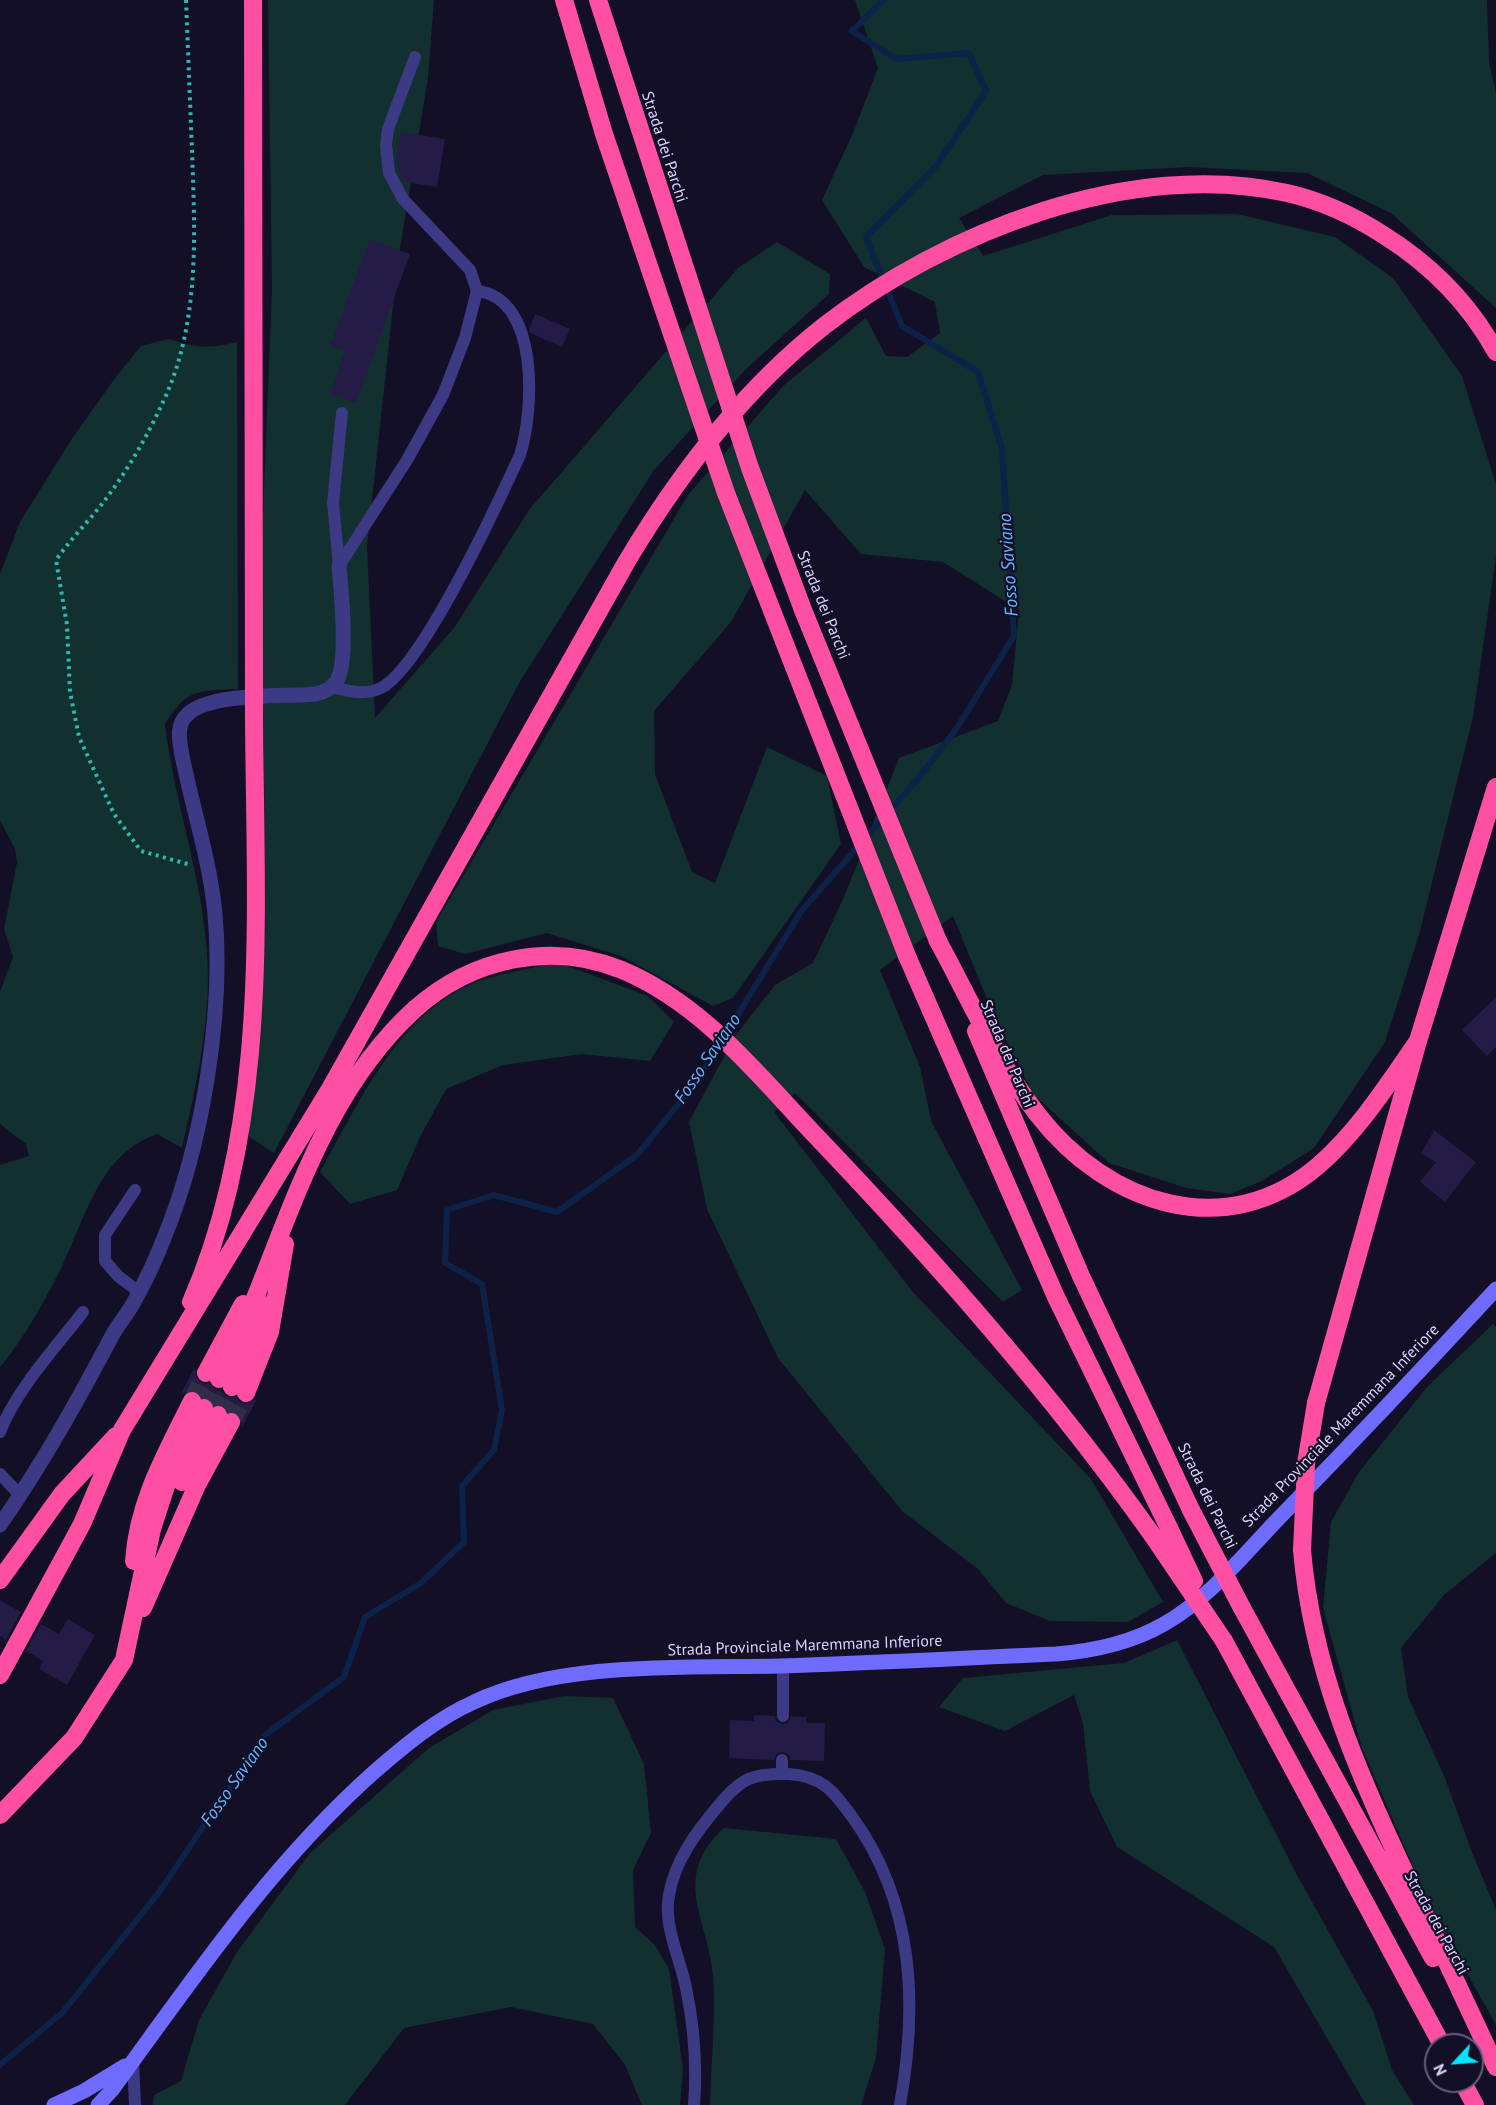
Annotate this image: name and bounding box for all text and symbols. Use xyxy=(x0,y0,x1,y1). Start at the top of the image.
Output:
street label: Strada dei Parchi xyxy=(637,89,691,205)
water label: Fosso Saviano xyxy=(995,513,1023,617)
street label: Strada dei Parchi xyxy=(792,548,854,662)
street label: Strada dei Parchi xyxy=(976,997,1038,1111)
water label: Fosso Saviano xyxy=(670,1010,746,1108)
street label: Strada Provinciale Maremmana Inferiore xyxy=(1239,1320,1443,1532)
street label: Strada dei Parchi xyxy=(1173,1440,1241,1552)
street label: Strada Provinciale Maremmana Inferiore xyxy=(667,1632,943,1660)
water label: Fosso Saviano xyxy=(196,1733,274,1831)
street label: Strada dei Parchi xyxy=(1400,1868,1472,1978)
north arrow xyxy=(1424,2033,1484,2093)
text: N xyxy=(1428,2061,1451,2079)

